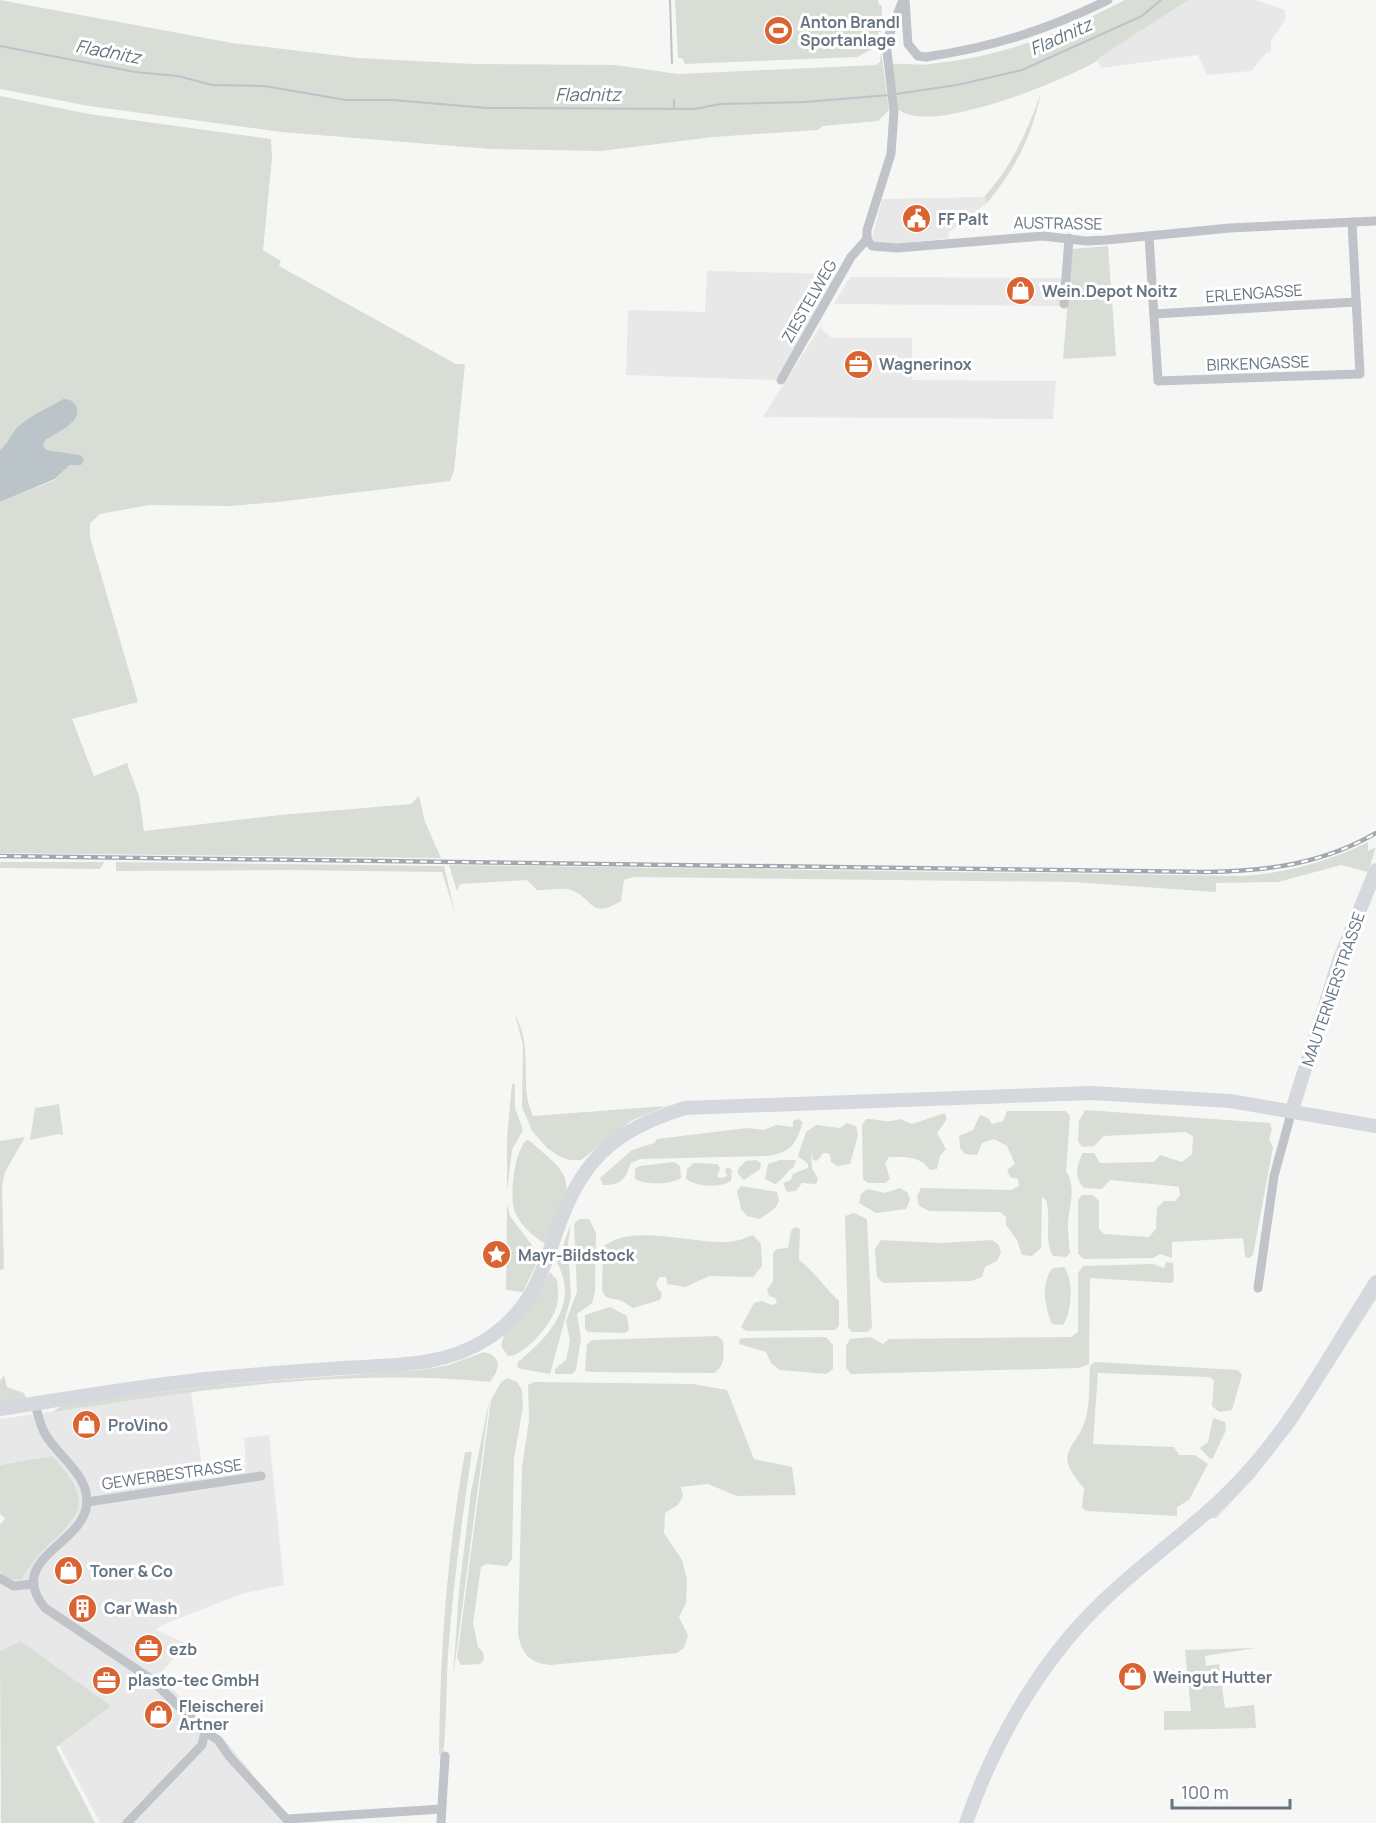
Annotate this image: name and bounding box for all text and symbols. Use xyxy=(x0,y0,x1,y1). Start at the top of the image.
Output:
place label: Anton Brandl Sportanlage xyxy=(800,11,900,51)
water label: Fladnitz xyxy=(1026,11,1098,60)
sports icon: Anton Brandl Sportanlage xyxy=(763,15,795,47)
water label: Fladnitz xyxy=(74,33,145,70)
water label: Fladnitz xyxy=(555,82,623,106)
public building icon: FF Palt xyxy=(901,203,933,235)
place label: FF Palt xyxy=(938,208,989,230)
street label: AUSTRASSE xyxy=(1013,211,1103,235)
street label: ZIESTELWEG xyxy=(776,255,842,347)
shop icon: Wein.Depot Noitz xyxy=(1005,275,1037,307)
street label: ERLENGASSE xyxy=(1205,279,1303,307)
place label: Wein.Depot Noitz xyxy=(1042,280,1177,302)
office icon: Wagnerinox xyxy=(842,348,874,380)
street label: BIRKENGASSE xyxy=(1206,350,1310,376)
place label: Wagnerinox xyxy=(879,353,972,375)
street label: MAUTERNERSTRASSE xyxy=(1296,909,1370,1069)
place icon: Mayr-Bildstock xyxy=(481,1239,513,1271)
place label: Mayr-Bildstock xyxy=(518,1244,635,1266)
shop icon: ProVino xyxy=(71,1409,103,1441)
place label: ProVino xyxy=(108,1414,168,1436)
street label: GEWERBESTRASSE xyxy=(100,1453,244,1495)
shop icon: Toner & Co xyxy=(53,1555,85,1587)
place label: Toner & Co xyxy=(90,1560,173,1582)
building icon: Car Wash xyxy=(67,1592,99,1624)
place label: Car Wash xyxy=(104,1597,177,1619)
office icon: ezb xyxy=(132,1633,164,1665)
place label: ezb xyxy=(169,1638,197,1660)
shop icon: Weingut Hutter xyxy=(1116,1661,1148,1693)
office icon: plasto-tec GmbH xyxy=(91,1664,123,1696)
place label: Weingut Hutter xyxy=(1153,1666,1272,1688)
place label: plasto-tec GmbH xyxy=(128,1669,259,1691)
place label: Fleischerei Artner xyxy=(179,1695,264,1735)
shop icon: Fleischerei Artner xyxy=(142,1699,174,1731)
scale bar xyxy=(1172,1772,1290,1810)
text: 100 m xyxy=(1181,1780,1229,1804)

